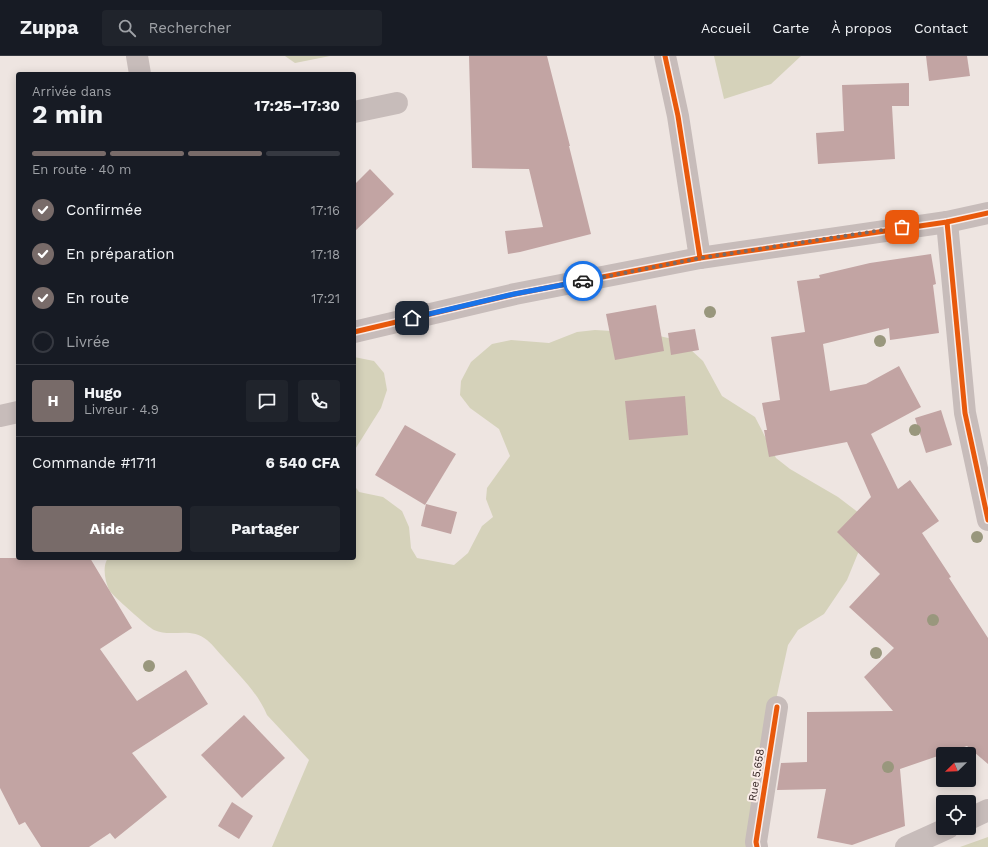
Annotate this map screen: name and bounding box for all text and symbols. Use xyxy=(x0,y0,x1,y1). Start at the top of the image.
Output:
search box xyxy=(102,10,382,46)
text: Zuppa xyxy=(20,16,78,39)
icon: search xyxy=(116,17,138,39)
text: Rechercher xyxy=(148,19,231,37)
text: Accueil xyxy=(701,20,750,36)
text: Carte xyxy=(772,20,809,36)
text: À propos xyxy=(831,20,892,36)
text: Contact xyxy=(914,20,968,36)
text: Arrivée dans xyxy=(32,84,111,99)
text: 17:25–17:30 xyxy=(254,97,340,115)
text: 2 min xyxy=(32,99,103,129)
text: En route · 40 m xyxy=(32,162,131,177)
icon: check xyxy=(32,199,54,221)
text: Confirmée xyxy=(66,201,142,219)
text: 17:16 xyxy=(311,203,340,218)
pin xyxy=(885,210,919,244)
icon: bag xyxy=(891,216,913,238)
icon: check xyxy=(32,243,54,265)
text: En préparation xyxy=(66,245,174,263)
text: 17:18 xyxy=(311,247,340,262)
courier xyxy=(563,261,603,301)
icon: car xyxy=(572,270,594,292)
icon: check xyxy=(32,287,54,309)
text: En route xyxy=(66,289,129,307)
text: 17:21 xyxy=(311,291,340,306)
pin xyxy=(395,301,429,335)
icon: home xyxy=(401,307,423,329)
text: Livrée xyxy=(66,333,110,351)
button: chat xyxy=(246,380,288,422)
button: phone xyxy=(298,380,340,422)
text: Hugo xyxy=(84,384,122,402)
text: H xyxy=(47,392,59,410)
text: Livreur · 4.9 xyxy=(84,402,159,417)
text: Commande #1711 xyxy=(32,454,156,472)
text: 6 540 CFA xyxy=(265,454,340,472)
button: Aide xyxy=(32,506,182,552)
button: Partager xyxy=(190,506,340,552)
north arrow xyxy=(936,747,976,787)
map controls xyxy=(936,747,976,835)
street label: Rue 5.658 xyxy=(746,748,767,802)
button: locate xyxy=(936,795,976,835)

